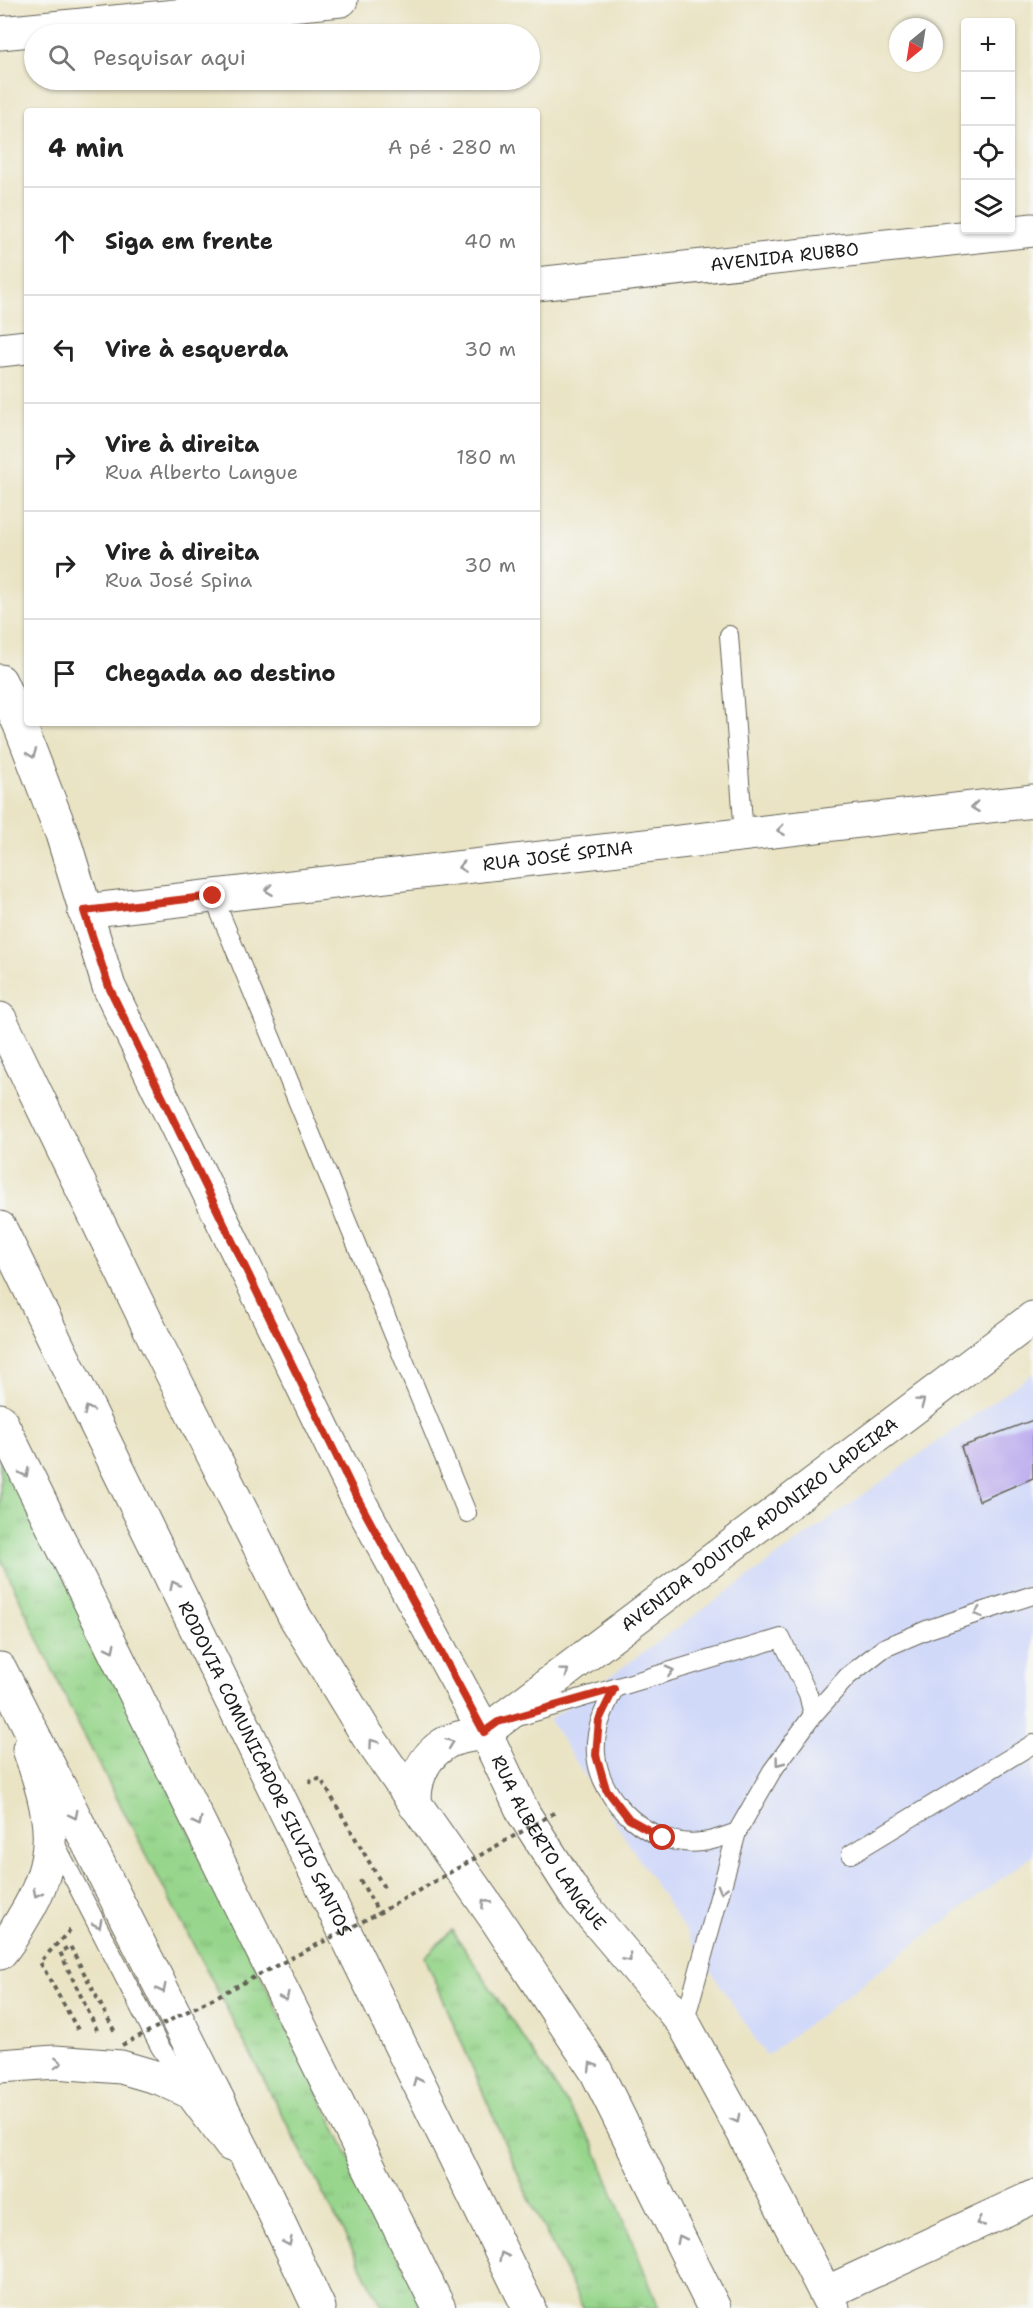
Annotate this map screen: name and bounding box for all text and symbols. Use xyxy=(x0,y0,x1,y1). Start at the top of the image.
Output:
north arrow xyxy=(889,18,943,72)
map controls xyxy=(961,18,1015,234)
button: + xyxy=(961,18,1015,72)
search box xyxy=(24,24,540,90)
icon: search xyxy=(45,41,78,74)
text: Pesquisar aqui xyxy=(93,43,246,72)
button: − xyxy=(961,72,1015,126)
button: locate xyxy=(961,126,1015,180)
text: 4 min xyxy=(48,130,124,165)
text: A pé · 280 m xyxy=(388,134,516,160)
button: layers xyxy=(961,180,1015,234)
icon: ahead xyxy=(48,225,81,258)
text: Siga em frente xyxy=(105,227,273,256)
text: 40 m xyxy=(464,228,516,254)
street label: AVENIDA RUBBO xyxy=(709,237,860,277)
icon: left xyxy=(48,333,81,366)
text: Vire à esquerda xyxy=(105,335,288,364)
text: 30 m xyxy=(464,336,516,362)
text: Vire à direita xyxy=(105,430,259,459)
icon: right xyxy=(48,441,81,474)
text: 180 m xyxy=(456,444,516,470)
text: Rua Alberto Langue xyxy=(105,459,298,485)
text: Vire à direita xyxy=(105,538,259,567)
icon: right xyxy=(48,549,81,582)
text: 30 m xyxy=(464,552,516,578)
text: Rua José Spina xyxy=(105,567,252,593)
icon: arrive xyxy=(48,657,81,690)
text: Chegada ao destino xyxy=(105,659,336,688)
one-way arrow xyxy=(24,749,37,759)
one-way arrow xyxy=(970,801,979,813)
one-way arrow xyxy=(777,823,786,835)
street label: RUA JOSÉ SPINA xyxy=(481,835,634,877)
one-way arrow xyxy=(458,860,467,873)
route end xyxy=(199,882,225,908)
one-way arrow xyxy=(264,883,273,896)
one-way arrow xyxy=(915,1399,926,1410)
one-way arrow xyxy=(84,1405,96,1416)
street label: AVENIDA DOUTOR ADONIRO LADEIRA xyxy=(616,1412,903,1637)
one-way arrow xyxy=(18,1466,30,1477)
one-way arrow xyxy=(170,1580,181,1591)
street label: RODOVIA COMUNICADOR SILVIO SANTOS xyxy=(173,1597,357,1940)
one-way arrow xyxy=(973,1606,983,1618)
one-way arrow xyxy=(104,1641,115,1652)
one-way arrow xyxy=(665,1665,675,1678)
one-way arrow xyxy=(558,1668,569,1679)
one-way arrow xyxy=(445,1737,455,1750)
one-way arrow xyxy=(369,1739,380,1750)
street label: RUA ALBERTO LANGUE xyxy=(486,1751,611,1935)
one-way arrow xyxy=(775,1756,786,1767)
one-way arrow xyxy=(67,1809,78,1819)
one-way arrow xyxy=(191,1816,203,1827)
route start xyxy=(649,1824,675,1850)
one-way arrow xyxy=(716,1883,729,1893)
one-way arrow xyxy=(32,1887,44,1898)
one-way arrow xyxy=(481,1899,492,1910)
one-way arrow xyxy=(91,1918,103,1929)
one-way arrow xyxy=(621,1951,632,1962)
one-way arrow xyxy=(154,1983,166,1994)
one-way arrow xyxy=(278,1990,290,2001)
one-way arrow xyxy=(54,2056,63,2069)
one-way arrow xyxy=(588,2062,600,2072)
one-way arrow xyxy=(412,2076,424,2087)
one-way arrow xyxy=(729,2113,740,2123)
one-way arrow xyxy=(975,2214,986,2226)
one-way arrow xyxy=(676,2235,688,2246)
one-way arrow xyxy=(280,2236,292,2247)
one-way arrow xyxy=(499,2251,510,2262)

